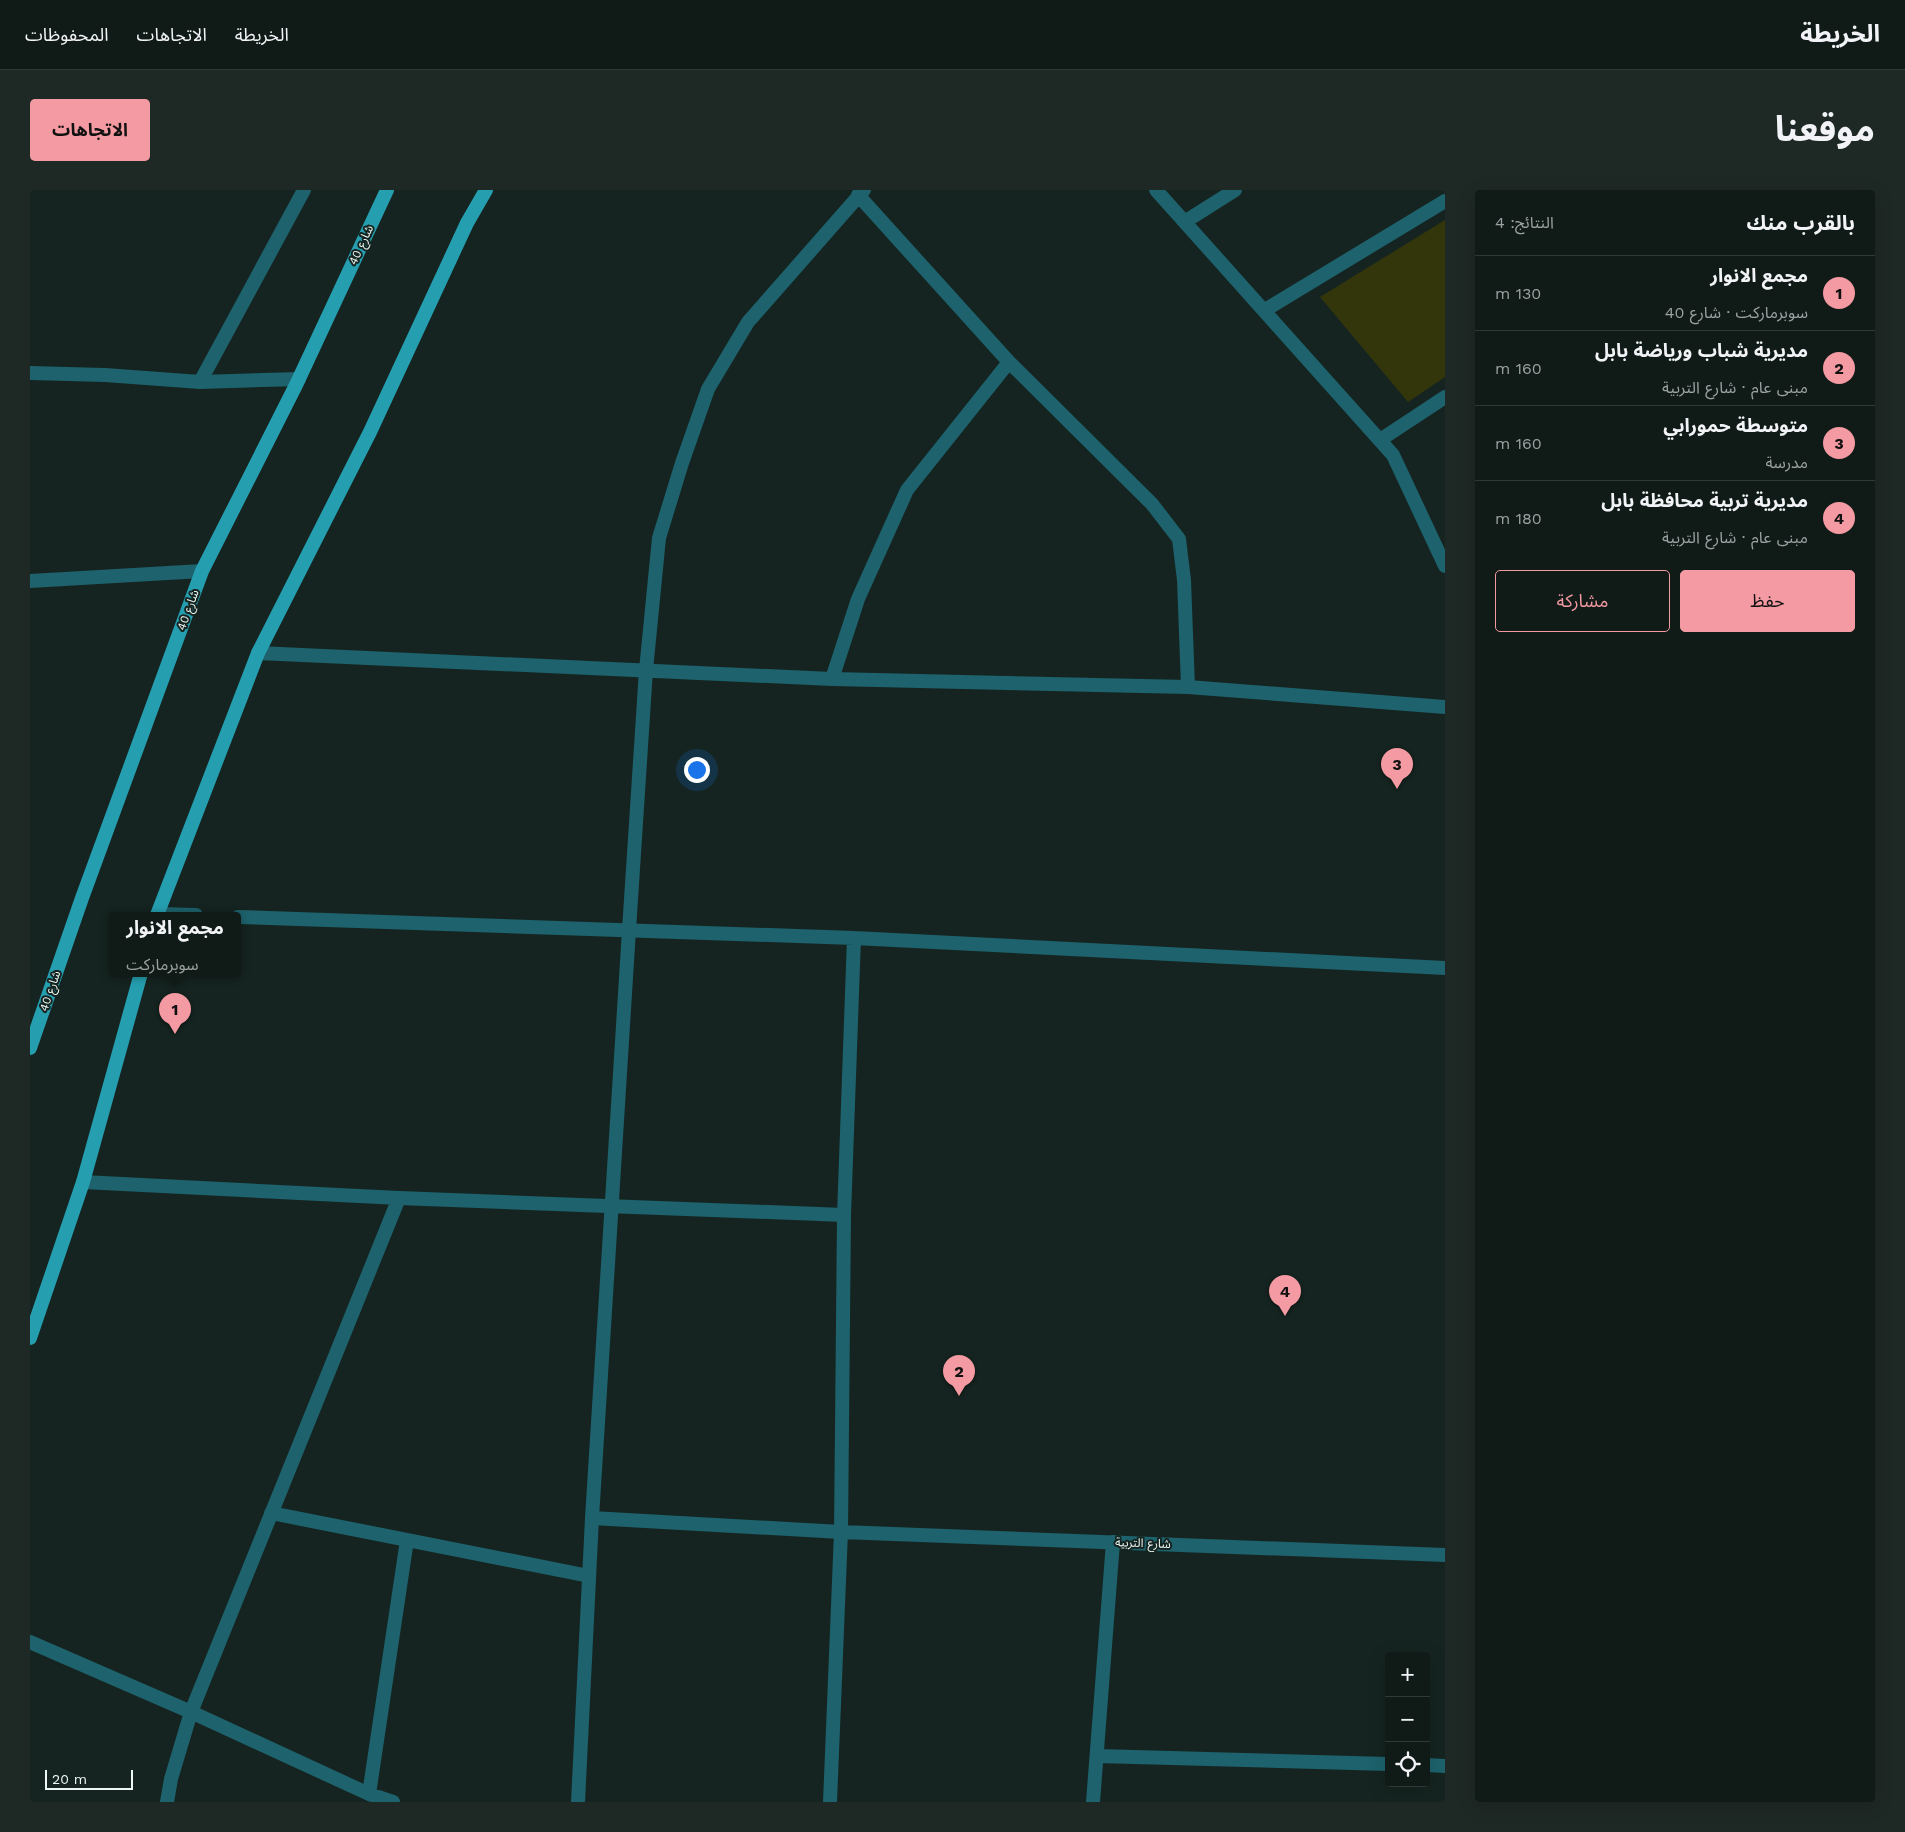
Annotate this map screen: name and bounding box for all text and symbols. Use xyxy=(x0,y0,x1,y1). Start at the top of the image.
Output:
text: الخريطة xyxy=(1800,20,1880,48)
text: المحفوظات xyxy=(25,24,109,45)
text: الاتجاهات xyxy=(137,24,207,45)
text: الخريطة xyxy=(235,24,289,45)
button: الاتجاهات xyxy=(30,99,150,161)
text: موقعنا xyxy=(1775,108,1875,150)
text: بالقرب منك xyxy=(1747,210,1855,235)
text: النتائج: 4 xyxy=(1495,213,1554,232)
street label: شارع 40 xyxy=(346,223,378,268)
text: مجمع الانوار xyxy=(1710,264,1808,287)
text: 130 m xyxy=(1495,284,1541,303)
text: 1 xyxy=(1836,284,1842,303)
text: سوبرماركت · شارع 40 xyxy=(1665,303,1808,322)
text: مديرية شباب ورياضة بابل xyxy=(1595,339,1808,362)
text: 160 m xyxy=(1495,359,1542,378)
text: 2 xyxy=(1834,359,1844,378)
text: مبنى عام · شارع التربية xyxy=(1662,378,1808,397)
text: متوسطة حمورابي xyxy=(1663,414,1808,437)
text: 160 m xyxy=(1495,434,1542,453)
text: 3 xyxy=(1834,434,1844,453)
text: مدرسة xyxy=(1765,453,1808,472)
text: مديرية تربية محافظة بابل xyxy=(1601,489,1808,512)
text: 180 m xyxy=(1495,509,1542,528)
text: 4 xyxy=(1834,509,1844,528)
text: مبنى عام · شارع التربية xyxy=(1662,528,1808,547)
button: مشاركة xyxy=(1495,570,1670,632)
button: حفظ xyxy=(1680,570,1855,632)
street label: شارع 40 xyxy=(174,588,204,633)
pin: 3 xyxy=(1381,748,1413,789)
your location xyxy=(684,757,710,783)
popup xyxy=(109,912,241,977)
text: مجمع الانوار xyxy=(126,916,224,939)
text: سوبرماركت xyxy=(126,955,199,974)
street label: شارع 40 xyxy=(36,969,65,1014)
pin: 1 xyxy=(159,993,191,1034)
pin: 4 xyxy=(1269,1275,1301,1316)
pin: 2 xyxy=(943,1355,975,1396)
street label: شارع التربية xyxy=(1115,1535,1171,1553)
map controls xyxy=(1385,1652,1430,1787)
button: + xyxy=(1385,1652,1430,1697)
button: − xyxy=(1385,1697,1430,1742)
button: locate xyxy=(1385,1742,1430,1787)
scale bar xyxy=(45,1767,132,1790)
text: 20 m xyxy=(52,1771,87,1787)

